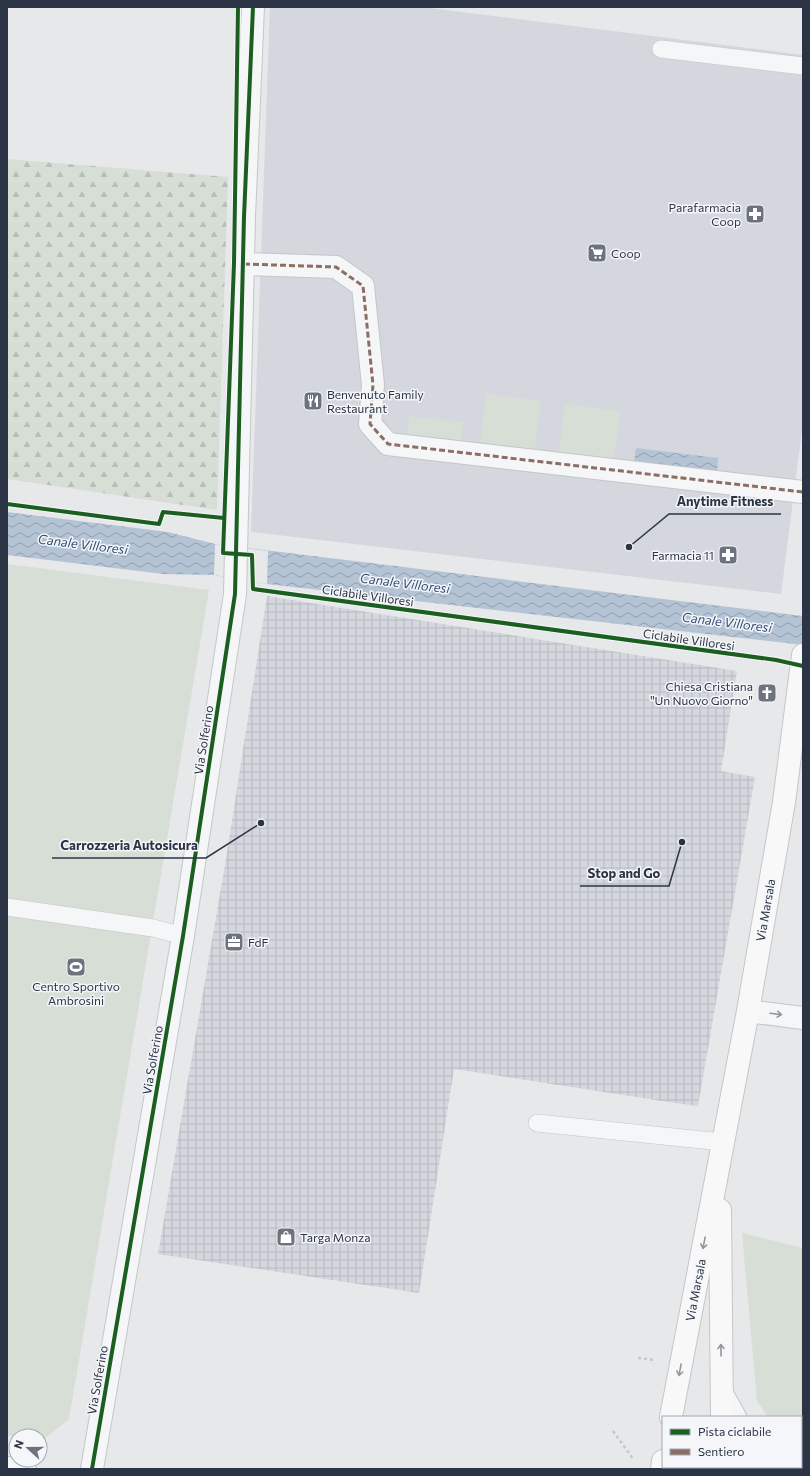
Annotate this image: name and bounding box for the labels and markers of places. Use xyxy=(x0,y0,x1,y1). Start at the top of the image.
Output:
place label: Parafarmacia Coop xyxy=(669,200,741,228)
pharmacy icon: Parafarmacia Coop xyxy=(744,203,766,225)
supermarket icon: Coop xyxy=(586,242,608,264)
place label: Coop xyxy=(611,246,641,260)
place label: Benvenuto Family Restaurant xyxy=(327,387,424,415)
restaurant icon: Benvenuto Family Restaurant xyxy=(302,390,324,412)
callout: Anytime Fitness xyxy=(669,489,781,514)
pharmacy icon: Farmacia 11 xyxy=(717,544,739,566)
place label: Farmacia 11 xyxy=(652,548,714,562)
place label: Chiesa Cristiana "Un Nuovo Giorno" xyxy=(650,679,753,707)
church icon: Chiesa Cristiana "Un Nuovo Giorno" xyxy=(756,682,778,704)
callout: Carrozzeria Autosicura xyxy=(52,833,206,858)
callout: Stop and Go xyxy=(580,861,669,886)
office icon: FdF xyxy=(223,931,245,953)
place label: FdF xyxy=(248,935,269,949)
sports icon: Centro Sportivo Ambrosini xyxy=(65,956,87,978)
place label: Centro Sportivo Ambrosini xyxy=(32,979,120,1007)
shop icon: Targa Monza xyxy=(275,1226,297,1248)
place label: Targa Monza xyxy=(300,1230,370,1244)

